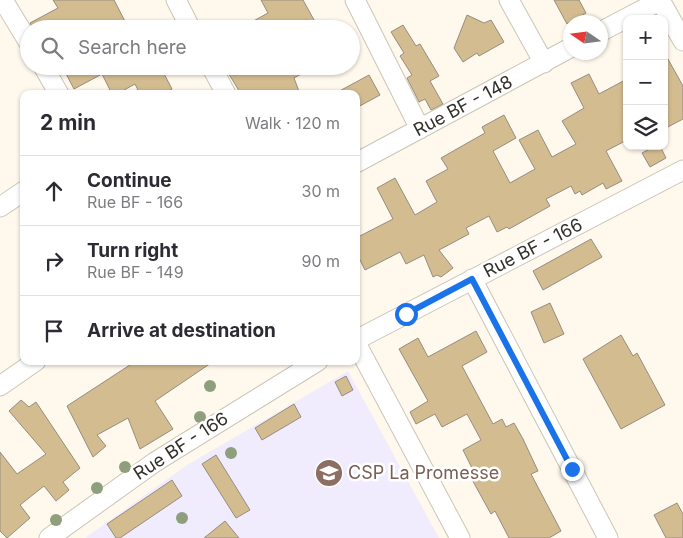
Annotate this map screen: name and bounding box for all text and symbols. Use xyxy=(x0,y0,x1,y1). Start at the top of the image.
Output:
north arrow xyxy=(563,15,608,60)
map controls xyxy=(623,15,668,150)
button: + xyxy=(623,15,668,60)
search box xyxy=(20,20,360,75)
icon: search xyxy=(38,34,66,62)
text: Search here xyxy=(78,36,187,59)
button: − xyxy=(623,60,668,105)
street label: Rue BF - 148 xyxy=(410,71,516,140)
button: layers xyxy=(623,105,668,150)
text: 2 min xyxy=(40,110,96,135)
text: Walk · 120 m xyxy=(245,113,340,133)
text: Continue xyxy=(87,169,172,192)
icon: ahead xyxy=(40,177,68,205)
text: 30 m xyxy=(302,181,340,201)
text: Rue BF - 166 xyxy=(87,192,183,212)
street label: Rue BF - 166 xyxy=(480,214,586,281)
text: Turn right xyxy=(87,239,178,262)
icon: right xyxy=(40,247,68,275)
text: 90 m xyxy=(301,251,340,271)
text: Rue BF - 149 xyxy=(87,262,184,282)
route start xyxy=(395,303,418,326)
icon: arrive xyxy=(40,317,68,345)
text: Arrive at destination xyxy=(87,319,276,342)
street label: Rue BF - 166 xyxy=(130,407,232,484)
school or university icon: CSP La Promesse xyxy=(314,458,344,488)
route end xyxy=(561,458,584,481)
place label: CSP La Promesse xyxy=(348,462,499,483)

